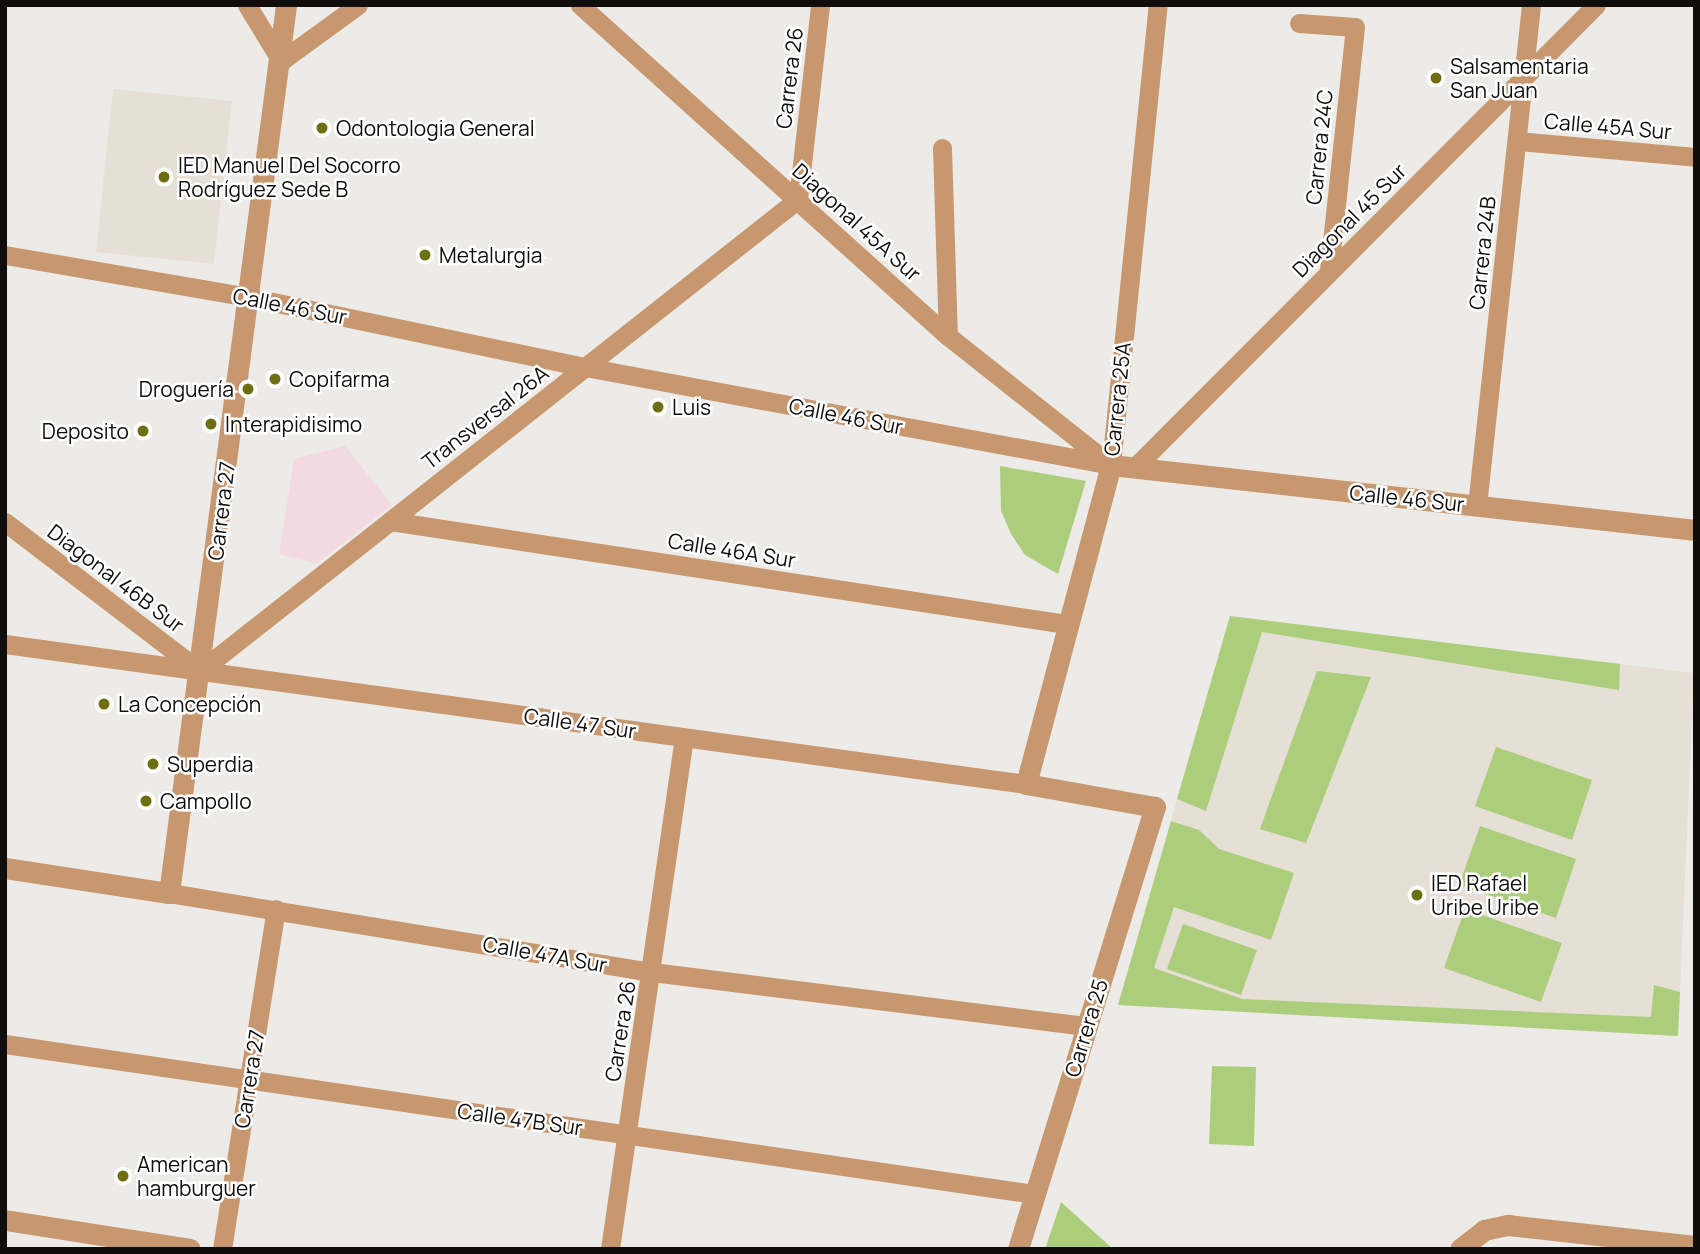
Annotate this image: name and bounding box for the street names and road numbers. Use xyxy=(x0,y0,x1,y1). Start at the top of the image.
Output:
street label: Carrera 26 xyxy=(770,26,808,130)
street label: Carrera 24C xyxy=(1300,88,1338,206)
street label: Calle 45A Sur xyxy=(1543,108,1673,144)
street label: Diagonal 45A Sur xyxy=(788,158,926,286)
street label: Diagonal 45 Sur xyxy=(1287,158,1411,282)
street label: Carrera 24B xyxy=(1464,195,1500,311)
street label: Calle 46 Sur xyxy=(231,283,349,329)
street label: Carrera 25A xyxy=(1098,341,1136,457)
street label: Transversal 26A xyxy=(417,360,553,474)
street label: Calle 46 Sur xyxy=(787,393,905,439)
street label: Carrera 27 xyxy=(202,460,240,562)
street label: Calle 46 Sur xyxy=(1348,479,1466,517)
street label: Diagonal 46B Sur xyxy=(43,519,189,637)
street label: Calle 46A Sur xyxy=(666,527,798,573)
street label: Calle 47 Sur xyxy=(522,703,638,743)
street label: Calle 47A Sur xyxy=(481,931,609,977)
street label: Carrera 25 xyxy=(1059,976,1113,1080)
street label: Carrera 26 xyxy=(600,979,640,1083)
street label: Carrera 27 xyxy=(229,1028,269,1130)
street label: Calle 47B Sur xyxy=(456,1098,584,1140)

